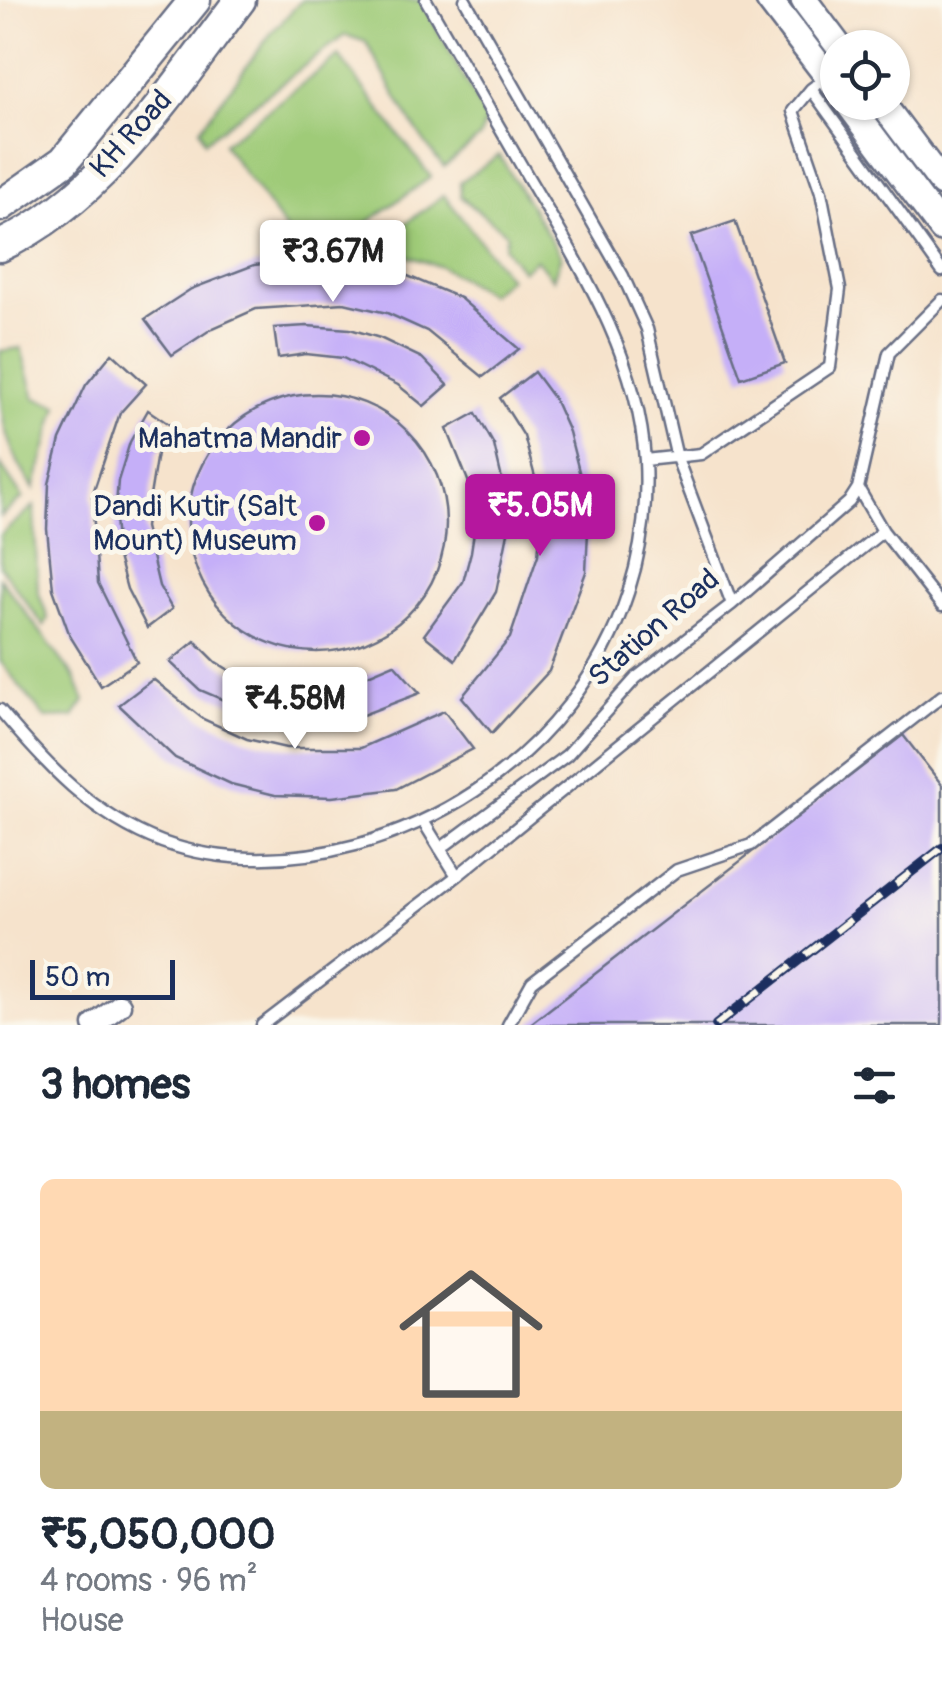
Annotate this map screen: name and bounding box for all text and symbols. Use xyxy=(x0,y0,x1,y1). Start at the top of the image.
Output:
map controls xyxy=(820,30,910,120)
button: locate xyxy=(820,30,910,120)
street label: KH Road xyxy=(82,82,180,186)
pin: ₹3.67M xyxy=(252,220,414,305)
text: ₹3.67M xyxy=(282,232,384,272)
place label: Mahatma Mandir xyxy=(138,420,342,457)
marker: Mahatma Mandir xyxy=(351,427,373,449)
pin: ₹5.05M xyxy=(459,474,621,559)
text: ₹5.05M xyxy=(487,486,593,526)
place label: Dandi Kutir (Salt Mount) Museum xyxy=(93,488,298,559)
marker: Dandi Kutir (Salt Mount) Museum xyxy=(306,512,328,534)
street label: Station Road xyxy=(581,561,727,695)
pin: ₹4.58M xyxy=(214,667,376,752)
text: ₹4.58M xyxy=(244,679,346,719)
scale bar xyxy=(30,955,175,1000)
text: 50 m xyxy=(45,960,110,995)
icon: filters xyxy=(847,1058,902,1113)
text: 3 homes xyxy=(40,1059,190,1111)
icon: home xyxy=(381,1244,561,1424)
text: ₹5,050,000 xyxy=(40,1509,276,1561)
text: 4 rooms · 96 m² xyxy=(40,1561,258,1601)
text: House xyxy=(40,1601,124,1641)

